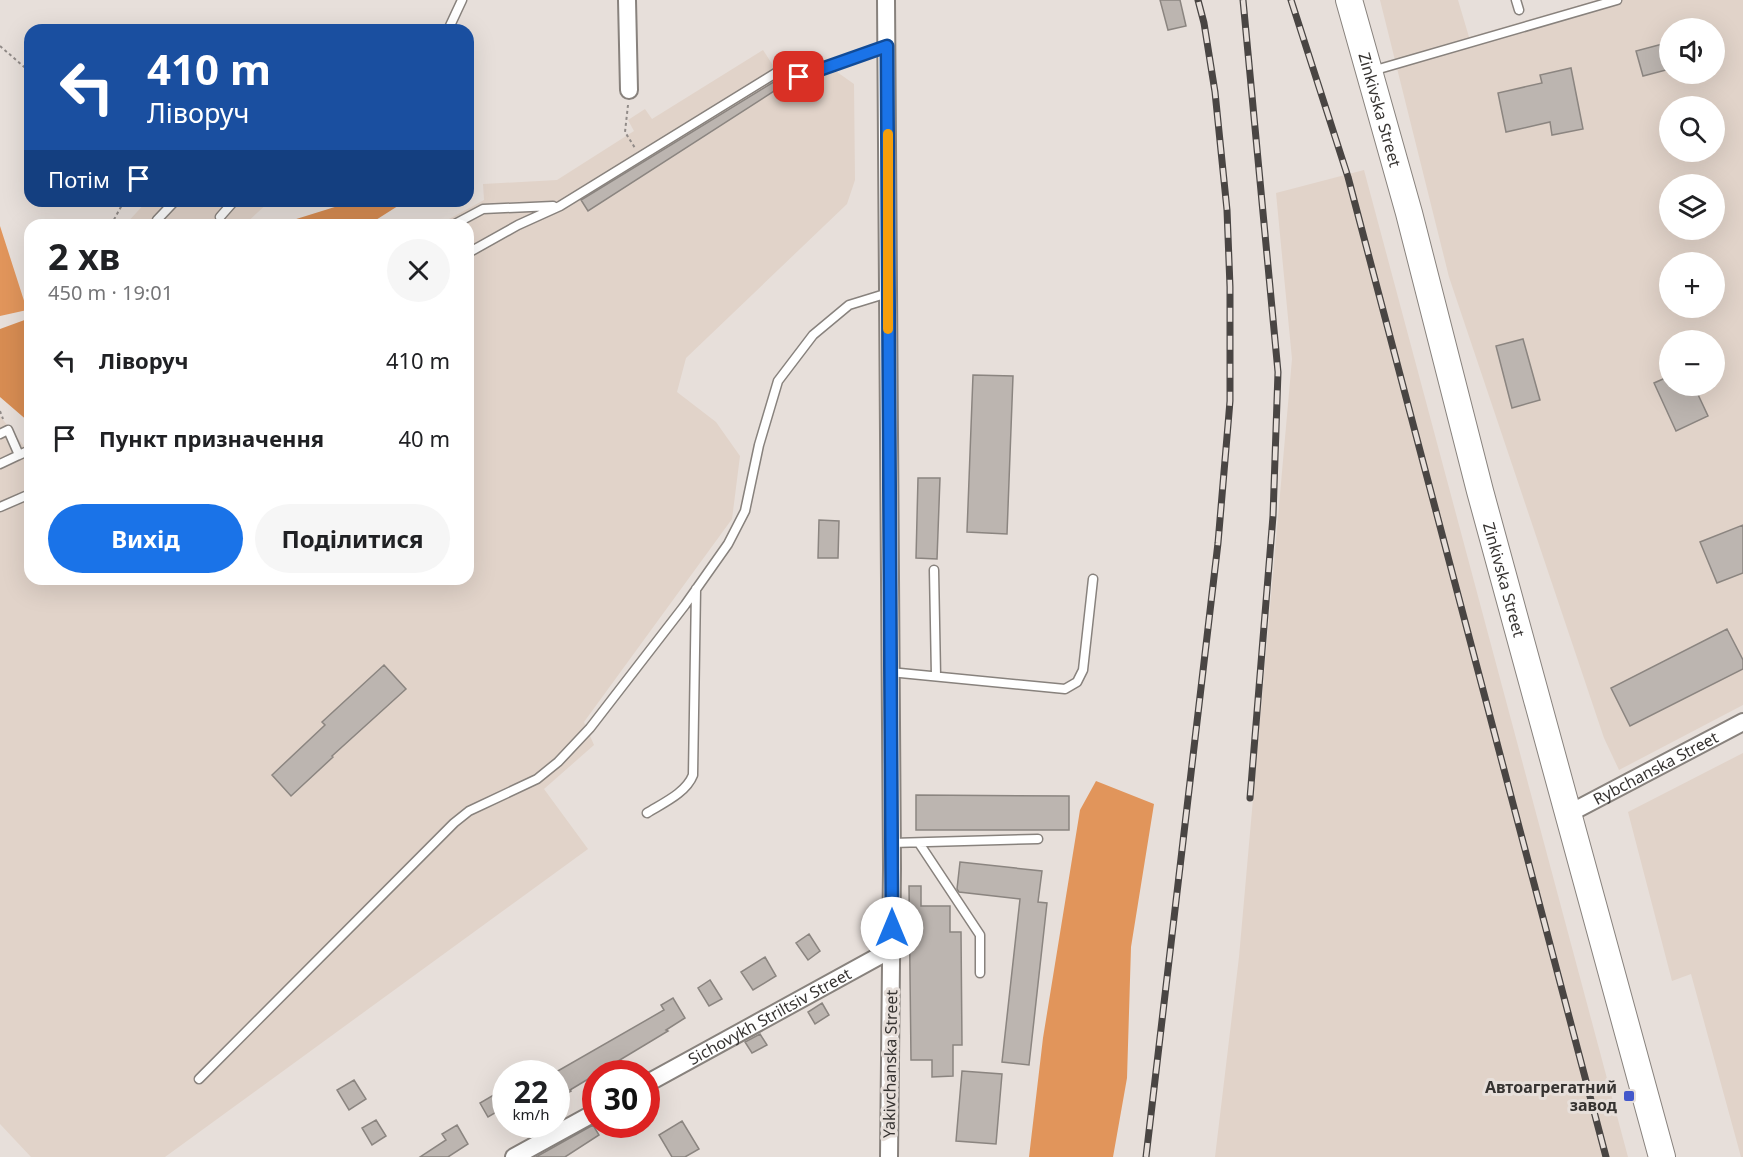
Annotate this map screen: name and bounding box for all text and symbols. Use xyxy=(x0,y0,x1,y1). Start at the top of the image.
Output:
map controls xyxy=(1659,18,1725,396)
button: sound xyxy=(1659,18,1725,84)
text: 410 m xyxy=(147,40,271,97)
icon: left xyxy=(48,48,126,126)
street label: Zinkivska Street xyxy=(1353,50,1407,170)
pin xyxy=(773,51,824,102)
icon: arrive xyxy=(782,60,815,93)
text: Ліворуч xyxy=(147,94,249,131)
button: search xyxy=(1659,96,1725,162)
icon: arrive xyxy=(122,162,155,195)
text: Потім xyxy=(48,164,110,194)
button: layers xyxy=(1659,174,1725,240)
text: 2 хв xyxy=(48,232,120,281)
button: close xyxy=(387,239,450,302)
button: + xyxy=(1659,252,1725,318)
text: 450 m · 19:01 xyxy=(48,279,173,306)
button: − xyxy=(1659,330,1725,396)
icon: left xyxy=(48,344,81,377)
text: Ліворуч xyxy=(99,345,189,375)
text: 410 m xyxy=(386,345,450,375)
icon: arrive xyxy=(48,422,81,455)
text: Пункт призначення xyxy=(99,423,324,453)
text: 40 m xyxy=(399,423,450,453)
button: Вихід xyxy=(48,504,243,573)
button: Поділитися xyxy=(255,504,450,573)
street label: Zinkivska Street xyxy=(1478,520,1530,640)
street label: Rybchanska Street xyxy=(1589,726,1722,810)
position arrow xyxy=(860,896,924,960)
street label: Sichovykh Striltsiv Street xyxy=(684,962,855,1070)
street label: Yakivchanska Street xyxy=(878,989,902,1138)
speed limit sign: 30 xyxy=(582,1060,660,1138)
text: 22 xyxy=(514,1071,548,1112)
place label: Автоагрегатний завод xyxy=(1485,1076,1618,1116)
marker: Автоагрегатний завод xyxy=(1622,1089,1636,1103)
text: km/h xyxy=(513,1104,549,1124)

